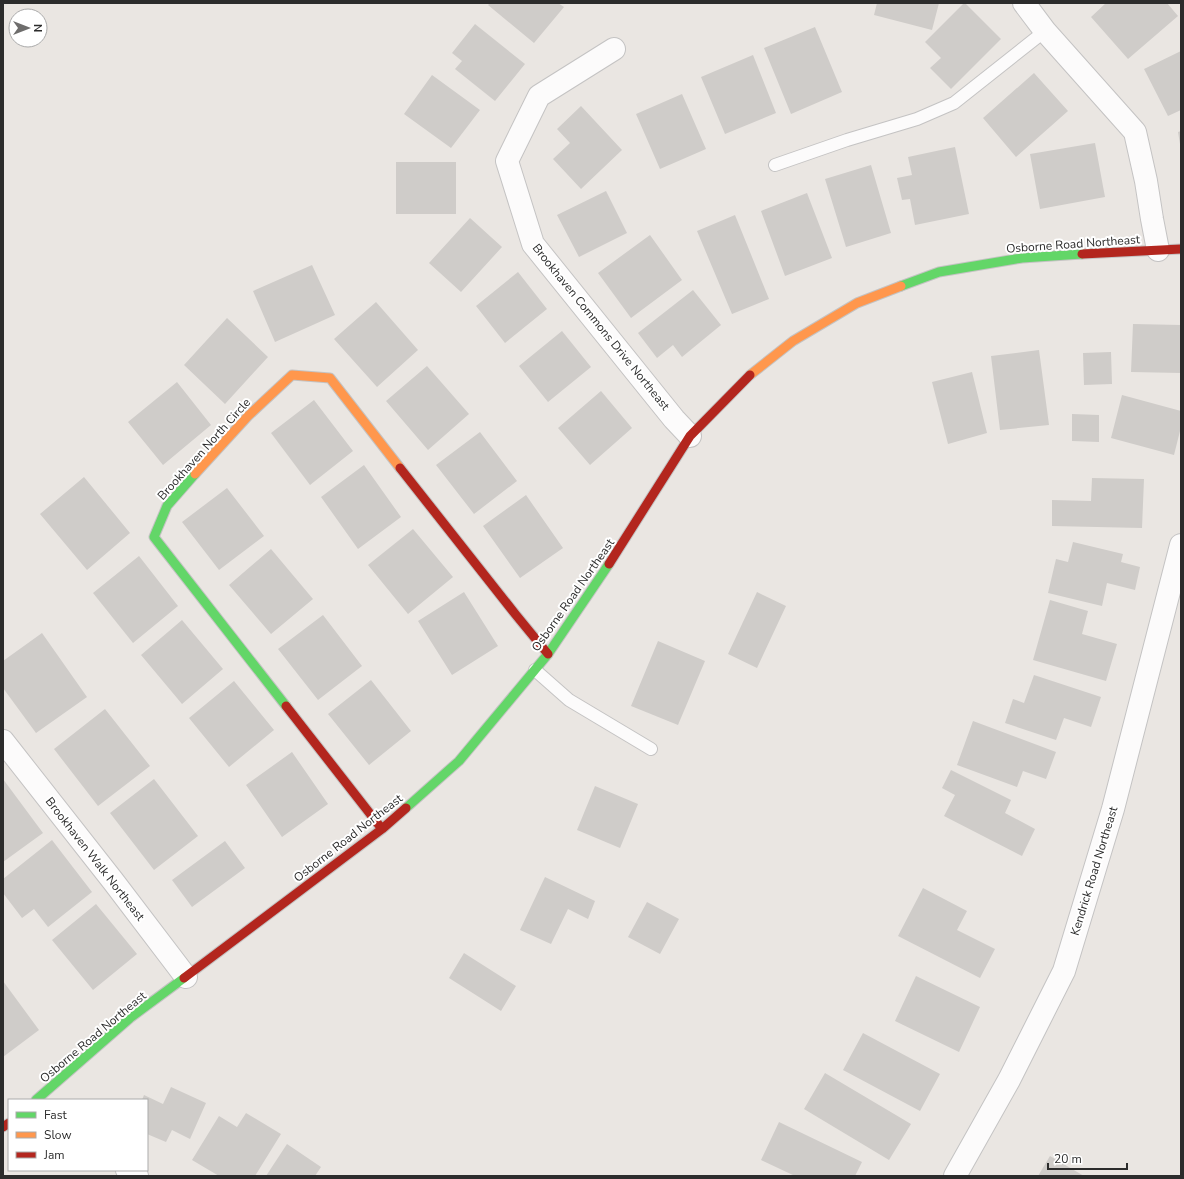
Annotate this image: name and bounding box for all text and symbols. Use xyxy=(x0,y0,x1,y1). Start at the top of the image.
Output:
north arrow xyxy=(8,8,48,48)
text: N xyxy=(30,24,45,32)
street label: Osborne Road Northeast xyxy=(1006,231,1141,257)
street label: Brookhaven Commons Drive Northeast xyxy=(529,240,674,414)
street label: Brookhaven North Circle xyxy=(154,395,254,503)
street label: Osborne Road Northeast xyxy=(528,535,618,655)
street label: Osborne Road Northeast xyxy=(290,790,406,886)
street label: Brookhaven Walk Northeast xyxy=(42,794,149,925)
street label: Kendrick Road Northeast xyxy=(1067,804,1121,937)
street label: Osborne Road Northeast xyxy=(37,987,150,1086)
legend xyxy=(8,1099,148,1171)
text: Fast xyxy=(44,1107,67,1123)
text: Slow xyxy=(44,1127,72,1143)
scale bar xyxy=(1048,1145,1127,1171)
text: Jam xyxy=(43,1147,65,1163)
text: 20 m xyxy=(1054,1151,1082,1167)

